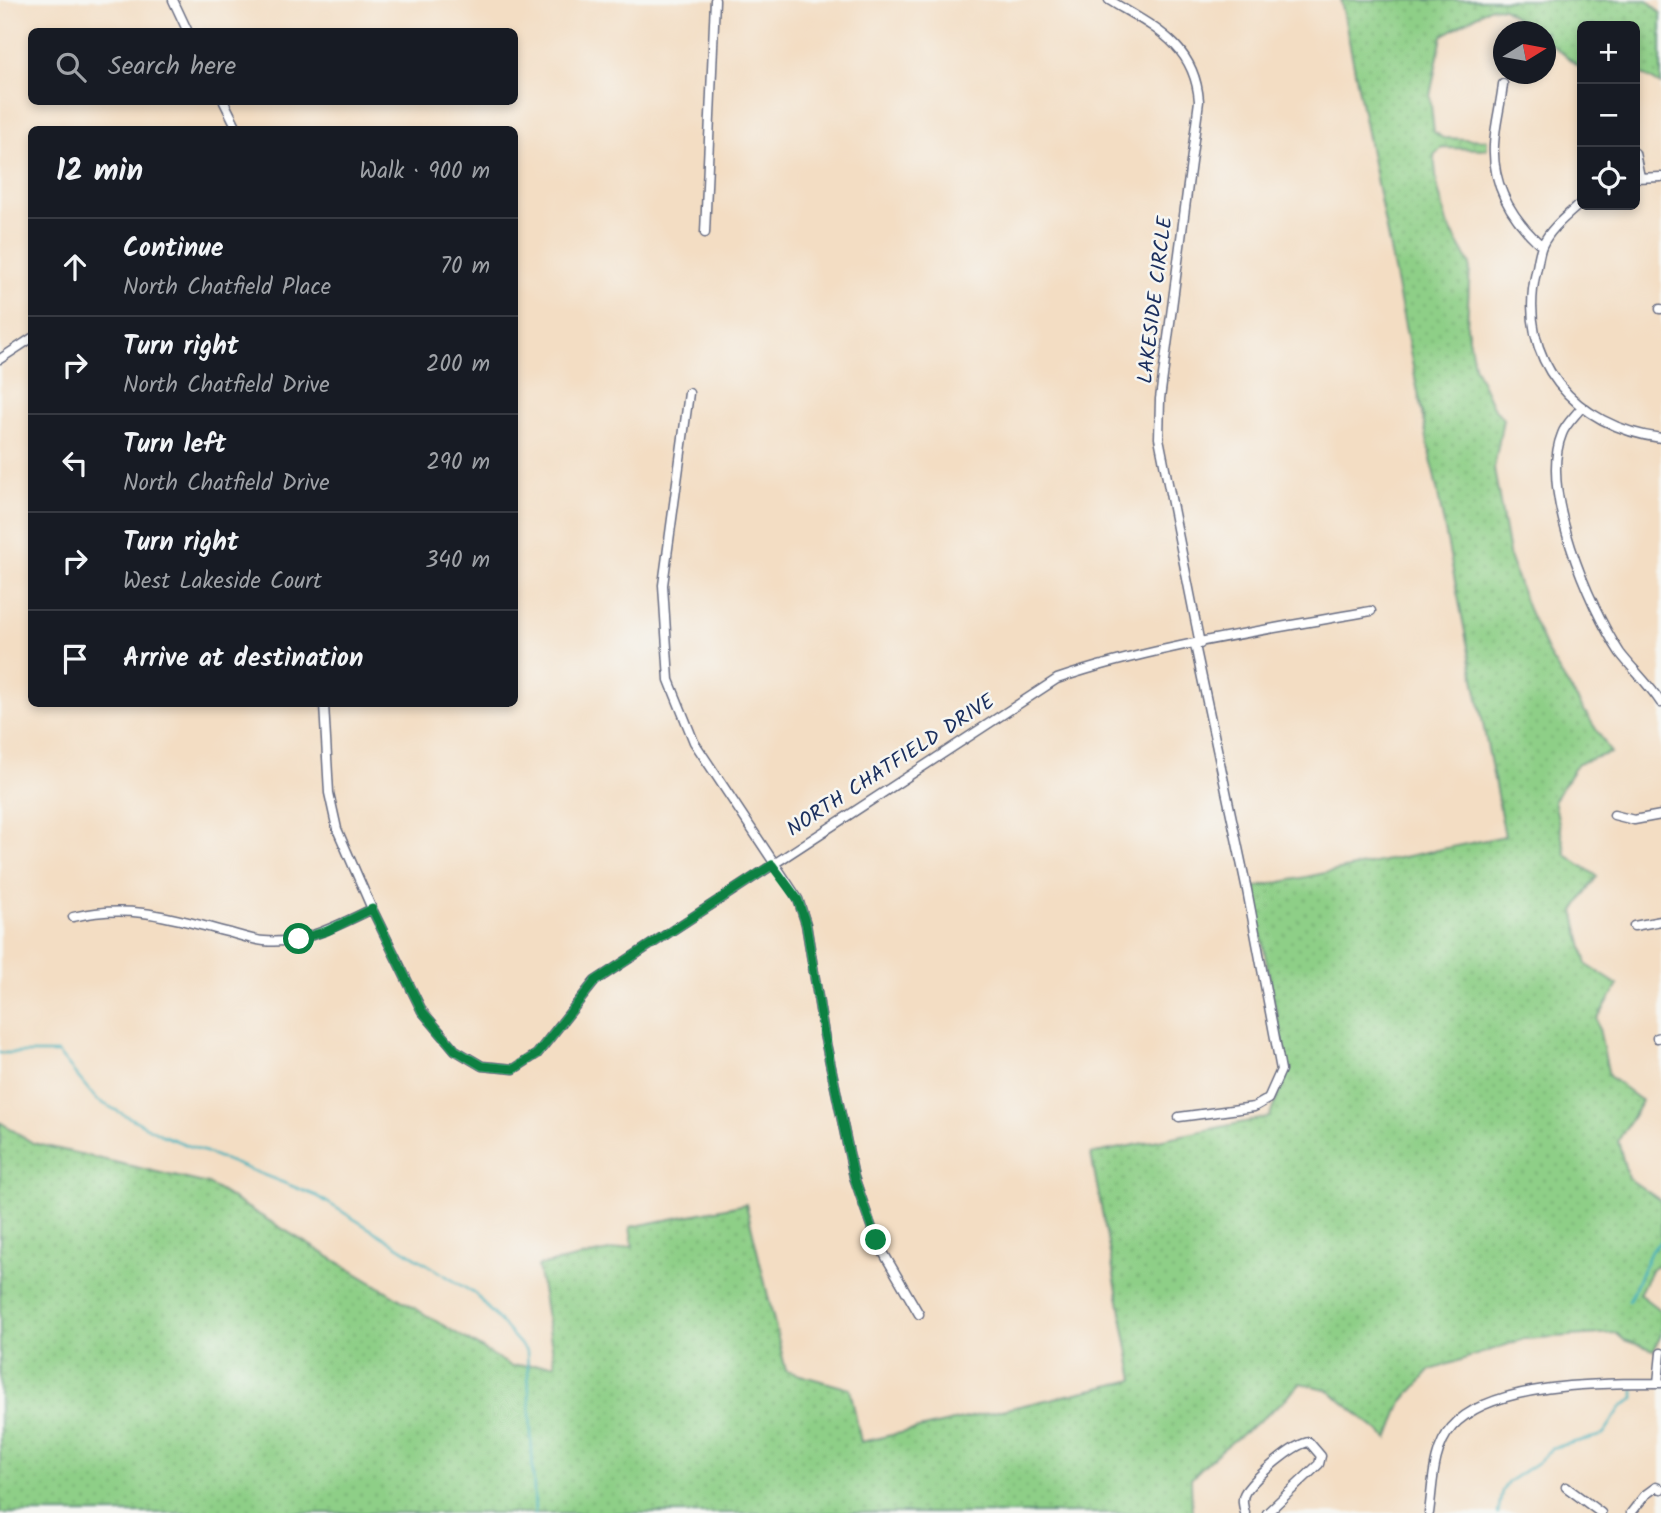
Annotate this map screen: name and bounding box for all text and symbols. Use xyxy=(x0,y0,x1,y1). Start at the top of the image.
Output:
north arrow xyxy=(1493,21,1556,84)
map controls xyxy=(1577,21,1640,210)
button: + xyxy=(1577,21,1640,84)
search box xyxy=(28,28,518,105)
text: Search here xyxy=(108,46,236,88)
icon: search xyxy=(52,48,90,86)
button: − xyxy=(1577,84,1640,147)
button: locate xyxy=(1577,147,1640,210)
text: 12 min xyxy=(56,148,143,196)
text: Walk · 900 m xyxy=(359,154,490,190)
street label: LAKESIDE CIRCLE xyxy=(1129,214,1183,386)
text: Continue xyxy=(123,228,224,270)
icon: ahead xyxy=(56,248,94,286)
text: 70 m xyxy=(440,249,490,285)
text: North Chatfield Place xyxy=(123,270,331,306)
text: Turn right xyxy=(123,326,239,368)
icon: right xyxy=(56,346,94,384)
text: 200 m xyxy=(426,347,490,383)
text: North Chatfield Drive xyxy=(123,368,330,404)
text: Turn left xyxy=(123,424,226,466)
icon: left xyxy=(56,444,94,482)
text: 290 m xyxy=(426,445,490,481)
text: North Chatfield Drive xyxy=(123,466,330,502)
text: Turn right xyxy=(123,522,239,564)
icon: right xyxy=(56,542,94,580)
text: 340 m xyxy=(425,543,490,579)
text: West Lakeside Court xyxy=(123,564,322,600)
text: Arrive at destination xyxy=(123,638,363,680)
icon: arrive xyxy=(56,640,94,678)
street label: NORTH CHATFIELD DRIVE xyxy=(780,686,1002,846)
route start xyxy=(283,923,314,954)
route end xyxy=(860,1224,891,1255)

